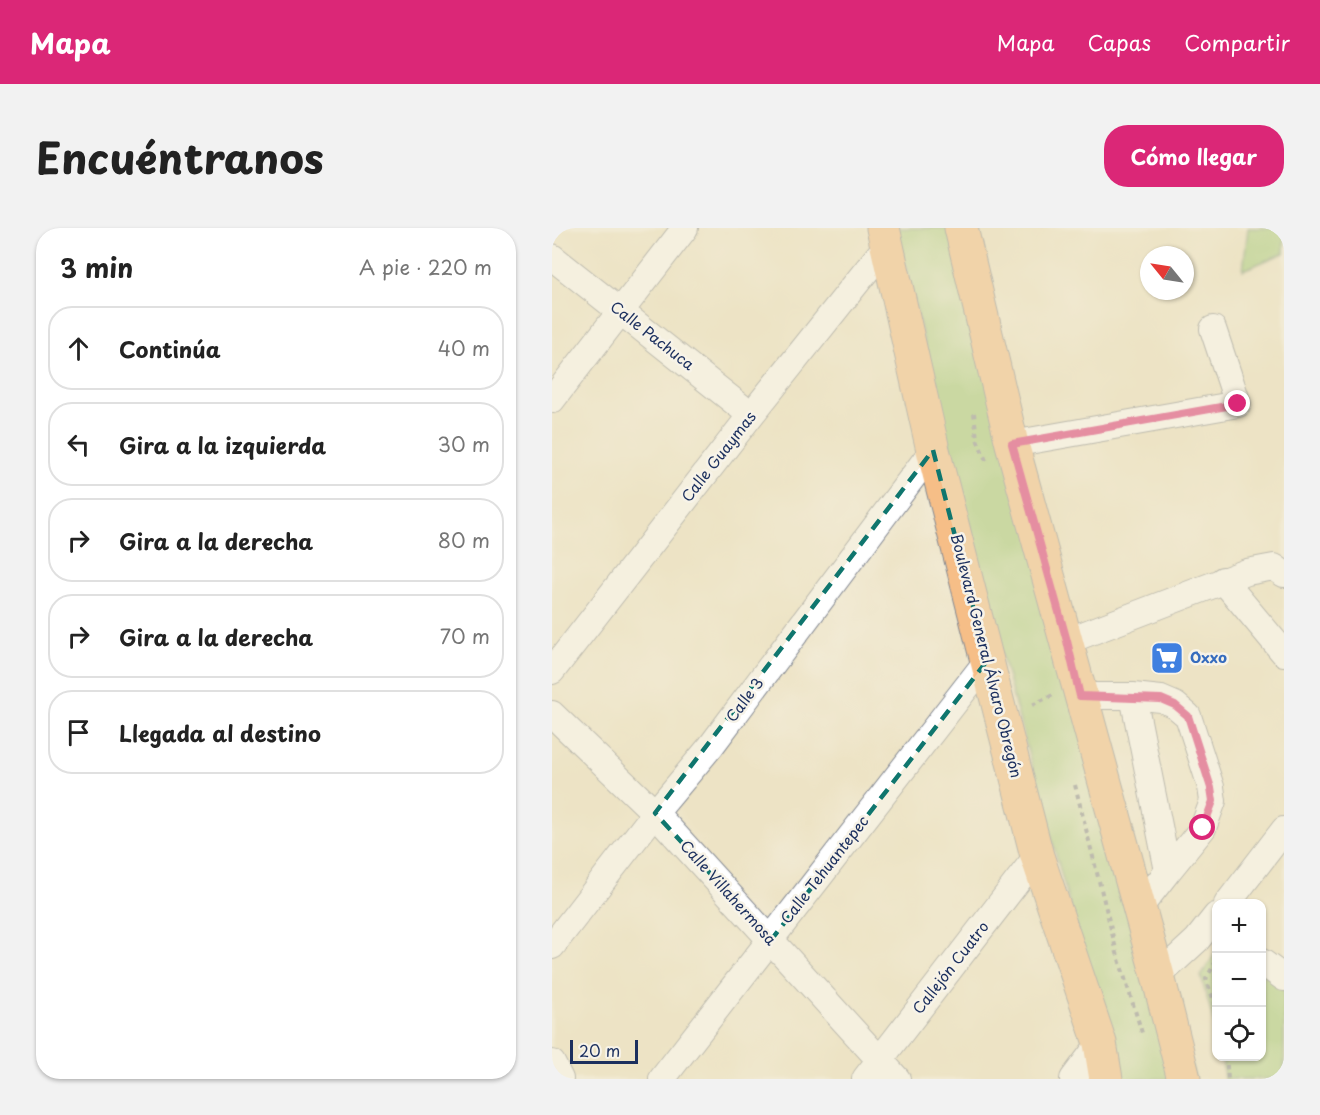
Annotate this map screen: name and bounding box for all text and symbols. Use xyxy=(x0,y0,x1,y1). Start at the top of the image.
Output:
text: Mapa xyxy=(30,21,111,64)
text: Mapa xyxy=(997,26,1055,58)
text: Capas xyxy=(1088,26,1151,58)
text: Compartir xyxy=(1184,26,1290,58)
text: Encuéntranos xyxy=(36,125,324,188)
button: Cómo llegar xyxy=(1104,125,1284,187)
north arrow xyxy=(1140,246,1194,300)
text: 3 min xyxy=(60,248,133,287)
text: A pie · 220 m xyxy=(359,252,492,282)
street label: Calle Pachuca xyxy=(606,295,700,375)
icon: ahead xyxy=(62,332,95,365)
text: Continúa xyxy=(119,332,221,365)
text: 40 m xyxy=(438,333,490,363)
route end xyxy=(1224,390,1250,416)
street label: Calle Guaymas xyxy=(675,406,761,506)
icon: left xyxy=(62,428,95,461)
text: Gira a la izquierda xyxy=(119,428,326,461)
text: 30 m xyxy=(437,429,490,459)
icon: right xyxy=(62,524,95,557)
text: Gira a la derecha xyxy=(119,524,313,557)
text: 80 m xyxy=(438,525,490,555)
street label: Boulevard General Álvaro Obregón xyxy=(946,531,1029,780)
icon: right xyxy=(62,620,95,653)
text: Gira a la derecha xyxy=(119,620,313,653)
text: 70 m xyxy=(440,621,490,651)
supermarket icon: Oxxo xyxy=(1149,640,1185,676)
place label: Oxxo xyxy=(1190,645,1227,668)
street label: Calle 3 xyxy=(719,672,768,726)
icon: arrive xyxy=(62,716,95,749)
text: Llegada al destino xyxy=(119,716,321,749)
street label: Calle Tehuantepec xyxy=(774,810,874,928)
route start xyxy=(1189,814,1215,840)
street label: Calle Villahermosa xyxy=(676,834,783,950)
map controls xyxy=(1212,899,1266,1061)
button: + xyxy=(1212,899,1266,953)
street label: Callejón Cuatro xyxy=(906,916,993,1018)
button: − xyxy=(1212,953,1266,1007)
button: locate xyxy=(1212,1007,1266,1061)
scale bar xyxy=(570,1037,638,1064)
text: 20 m xyxy=(579,1038,620,1062)

